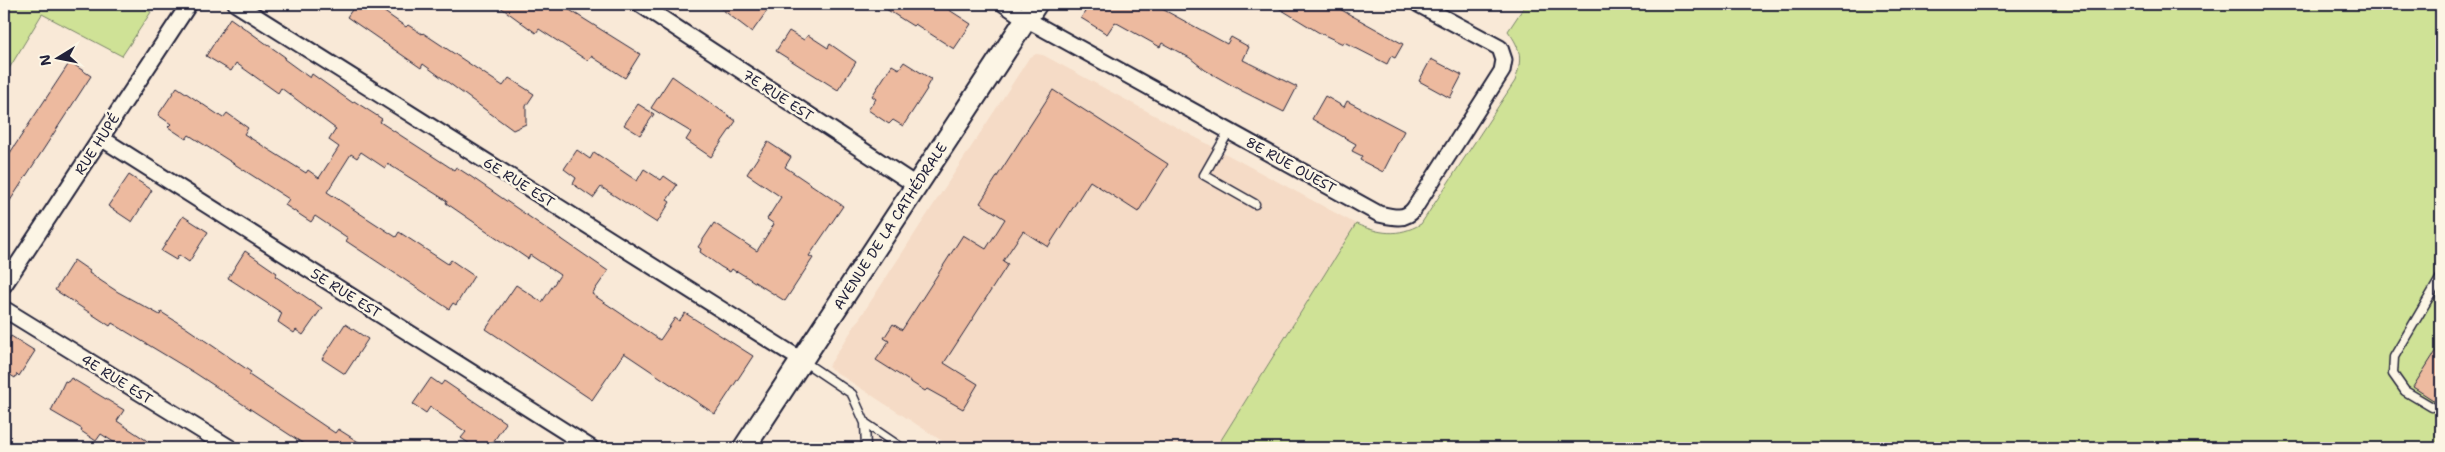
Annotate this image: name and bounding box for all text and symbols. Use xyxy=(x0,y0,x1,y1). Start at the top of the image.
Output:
north arrow xyxy=(32,32,82,82)
text: N xyxy=(35,53,55,67)
street label: 7E RUE EST xyxy=(739,65,817,125)
street label: RUE HUPÉ xyxy=(71,110,124,178)
street label: 8E RUE OUEST xyxy=(1243,133,1340,197)
street label: AVENUE DE LA CATHÉDRALE xyxy=(829,139,951,313)
street label: 6E RUE EST xyxy=(480,153,558,211)
street label: 5E RUE EST xyxy=(307,264,385,322)
street label: 4E RUE EST xyxy=(78,350,156,408)

